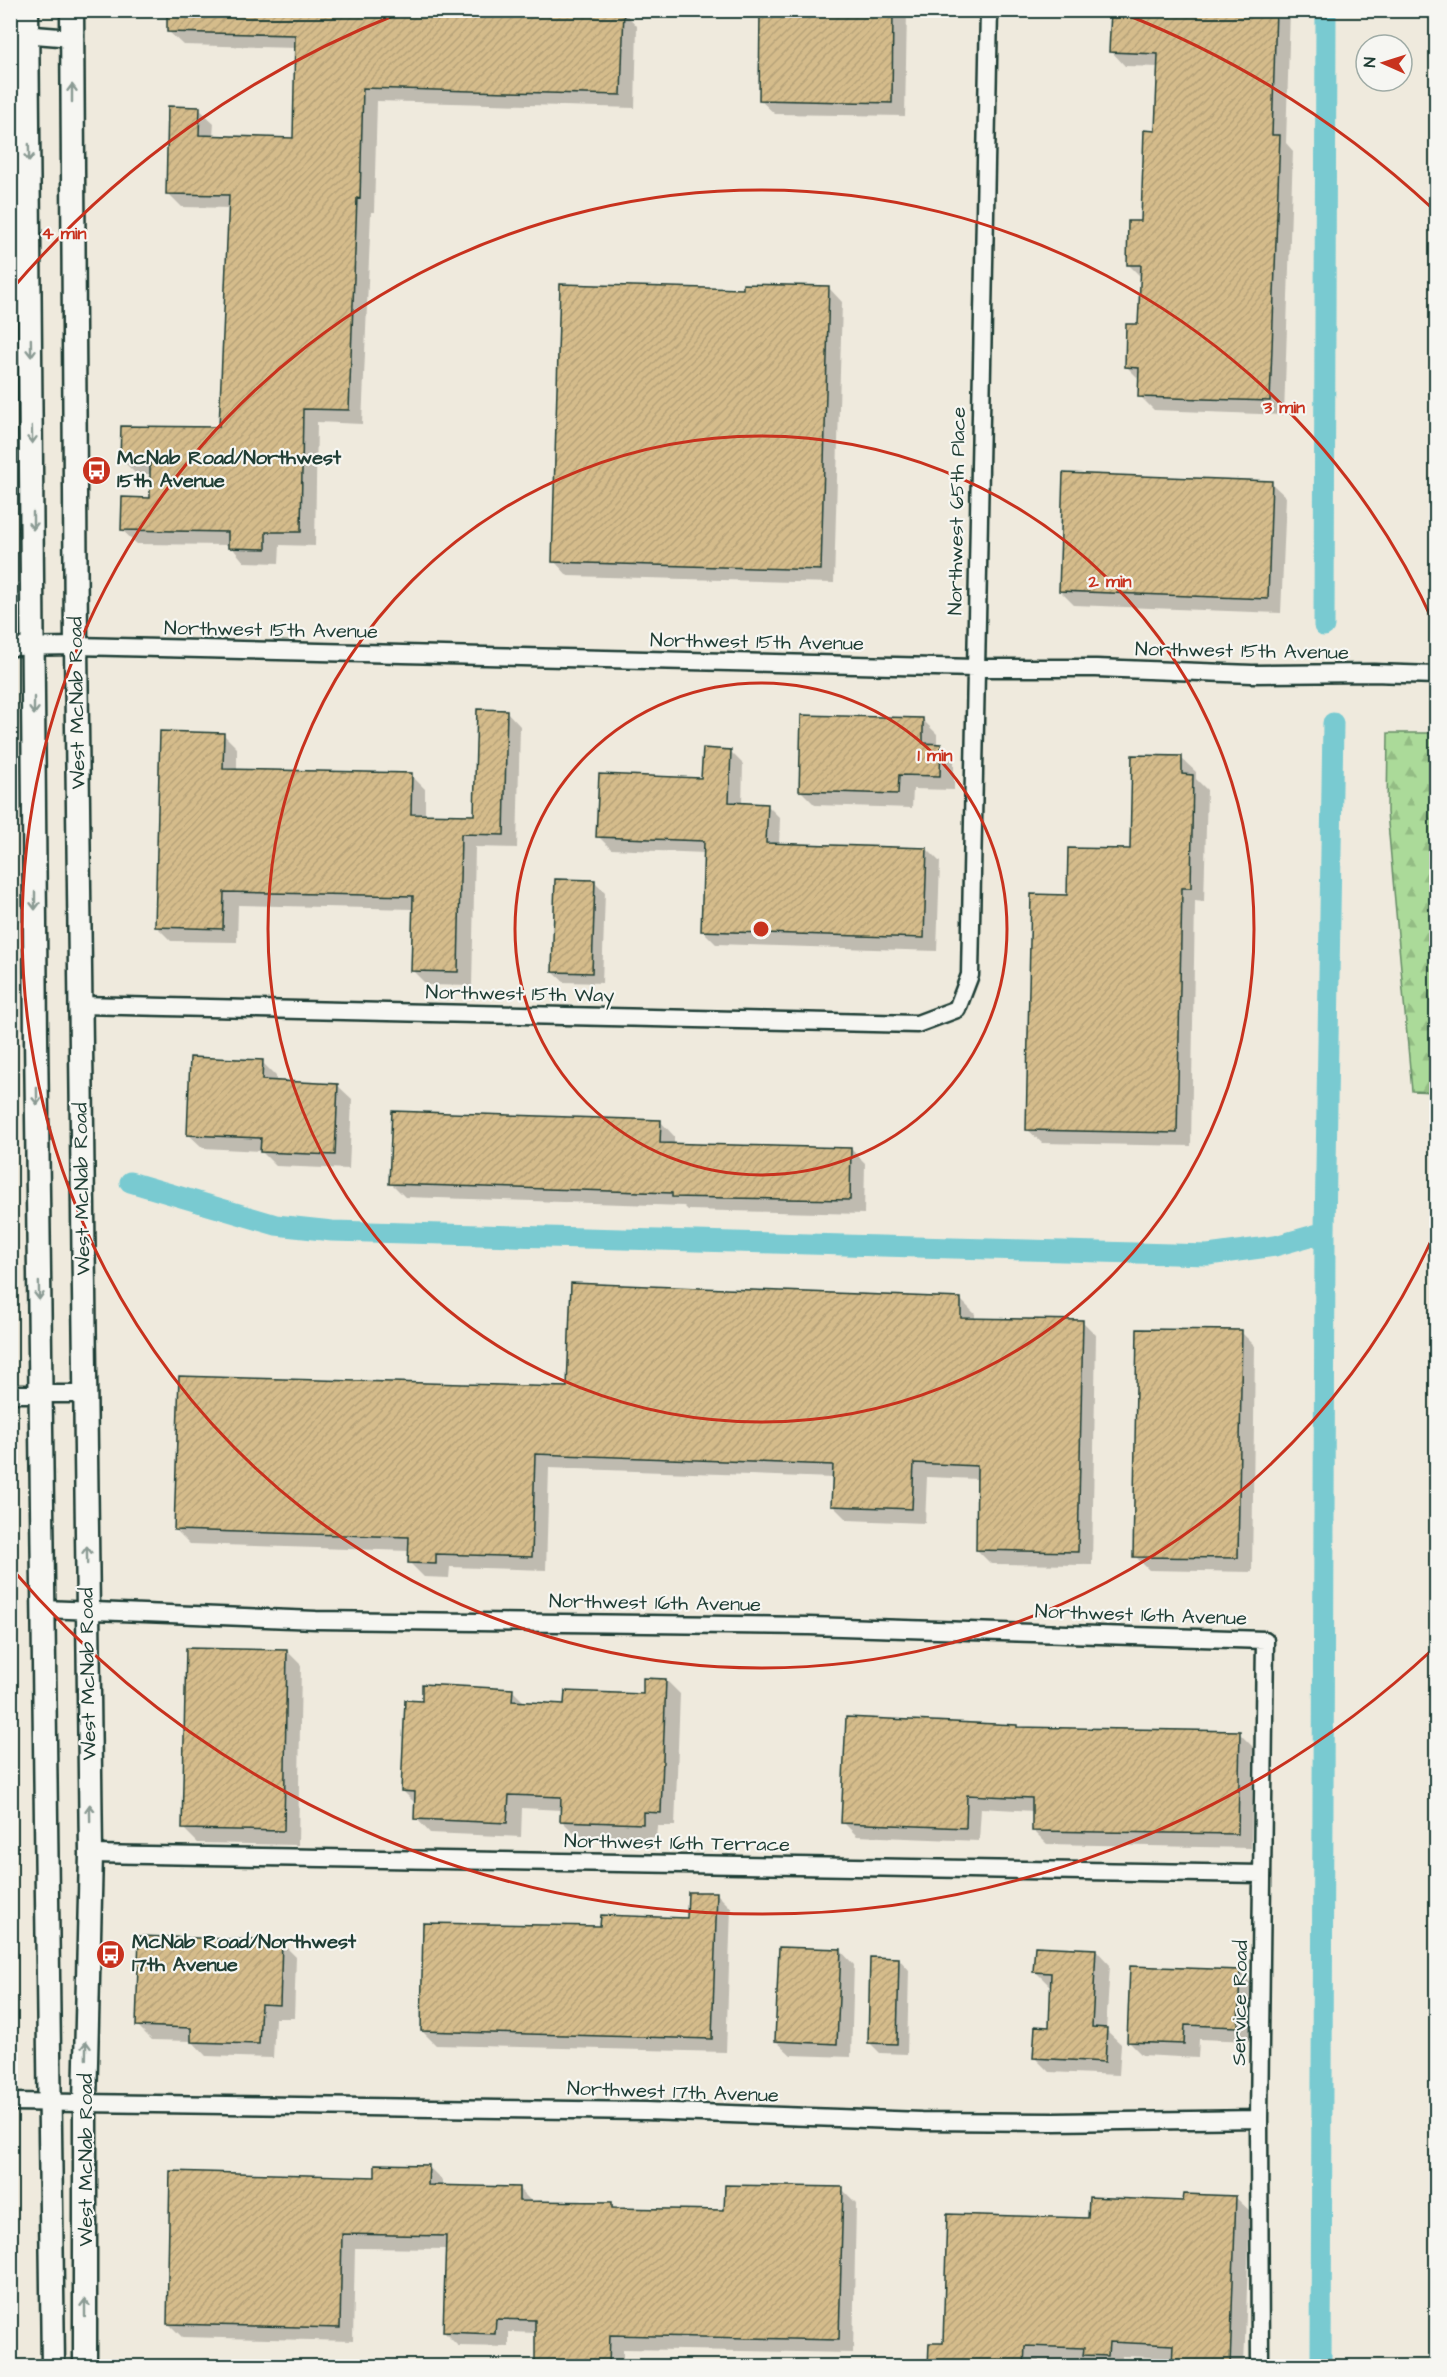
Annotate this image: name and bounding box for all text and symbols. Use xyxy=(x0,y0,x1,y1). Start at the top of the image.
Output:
north arrow xyxy=(1354,33,1414,93)
text: N xyxy=(1359,57,1381,68)
one-way arrow xyxy=(66,83,78,103)
one-way arrow xyxy=(23,142,35,162)
text: 4 min xyxy=(41,221,87,246)
one-way arrow xyxy=(25,337,37,357)
text: 3 min xyxy=(1262,395,1305,420)
street label: Northwest 65th Place xyxy=(941,407,973,615)
one-way arrow xyxy=(26,424,38,444)
place label: McNab Road/Northwest 15th Avenue xyxy=(117,444,342,495)
bus stop icon: McNab Road/Northwest 15th Avenue xyxy=(80,454,112,486)
one-way arrow xyxy=(27,511,39,531)
text: 2 min xyxy=(1087,569,1132,594)
street label: Northwest 15th Avenue xyxy=(164,614,378,646)
street label: West McNab Road xyxy=(61,616,93,790)
street label: Northwest 15th Avenue xyxy=(650,626,864,658)
street label: Northwest 15th Avenue xyxy=(1135,635,1349,667)
one-way arrow xyxy=(28,696,40,716)
text: 1 min xyxy=(917,743,953,768)
one-way arrow xyxy=(29,891,41,911)
centre of rings xyxy=(751,919,771,939)
street label: Northwest 15th Way xyxy=(425,978,615,1011)
one-way arrow xyxy=(31,1086,43,1106)
street label: West McNab Road xyxy=(66,1102,98,1276)
one-way arrow xyxy=(33,1280,45,1300)
one-way arrow xyxy=(81,1546,93,1566)
street label: West McNab Road xyxy=(72,1587,104,1761)
street label: Northwest 16th Avenue xyxy=(549,1587,761,1619)
street label: Northwest 16th Avenue xyxy=(1035,1597,1248,1633)
one-way arrow xyxy=(84,1804,96,1824)
street label: Northwest 16th Terrace xyxy=(564,1827,790,1859)
place label: McNab Road/Northwest 17th Avenue xyxy=(132,1928,357,1979)
bus stop icon: McNab Road/Northwest 17th Avenue xyxy=(95,1938,127,1970)
street label: Service Road xyxy=(1225,1940,1255,2066)
one-way arrow xyxy=(81,2041,92,2061)
street label: West McNab Road xyxy=(72,2074,100,2246)
street label: Northwest 17th Avenue xyxy=(567,2074,779,2110)
one-way arrow xyxy=(79,2299,91,2319)

